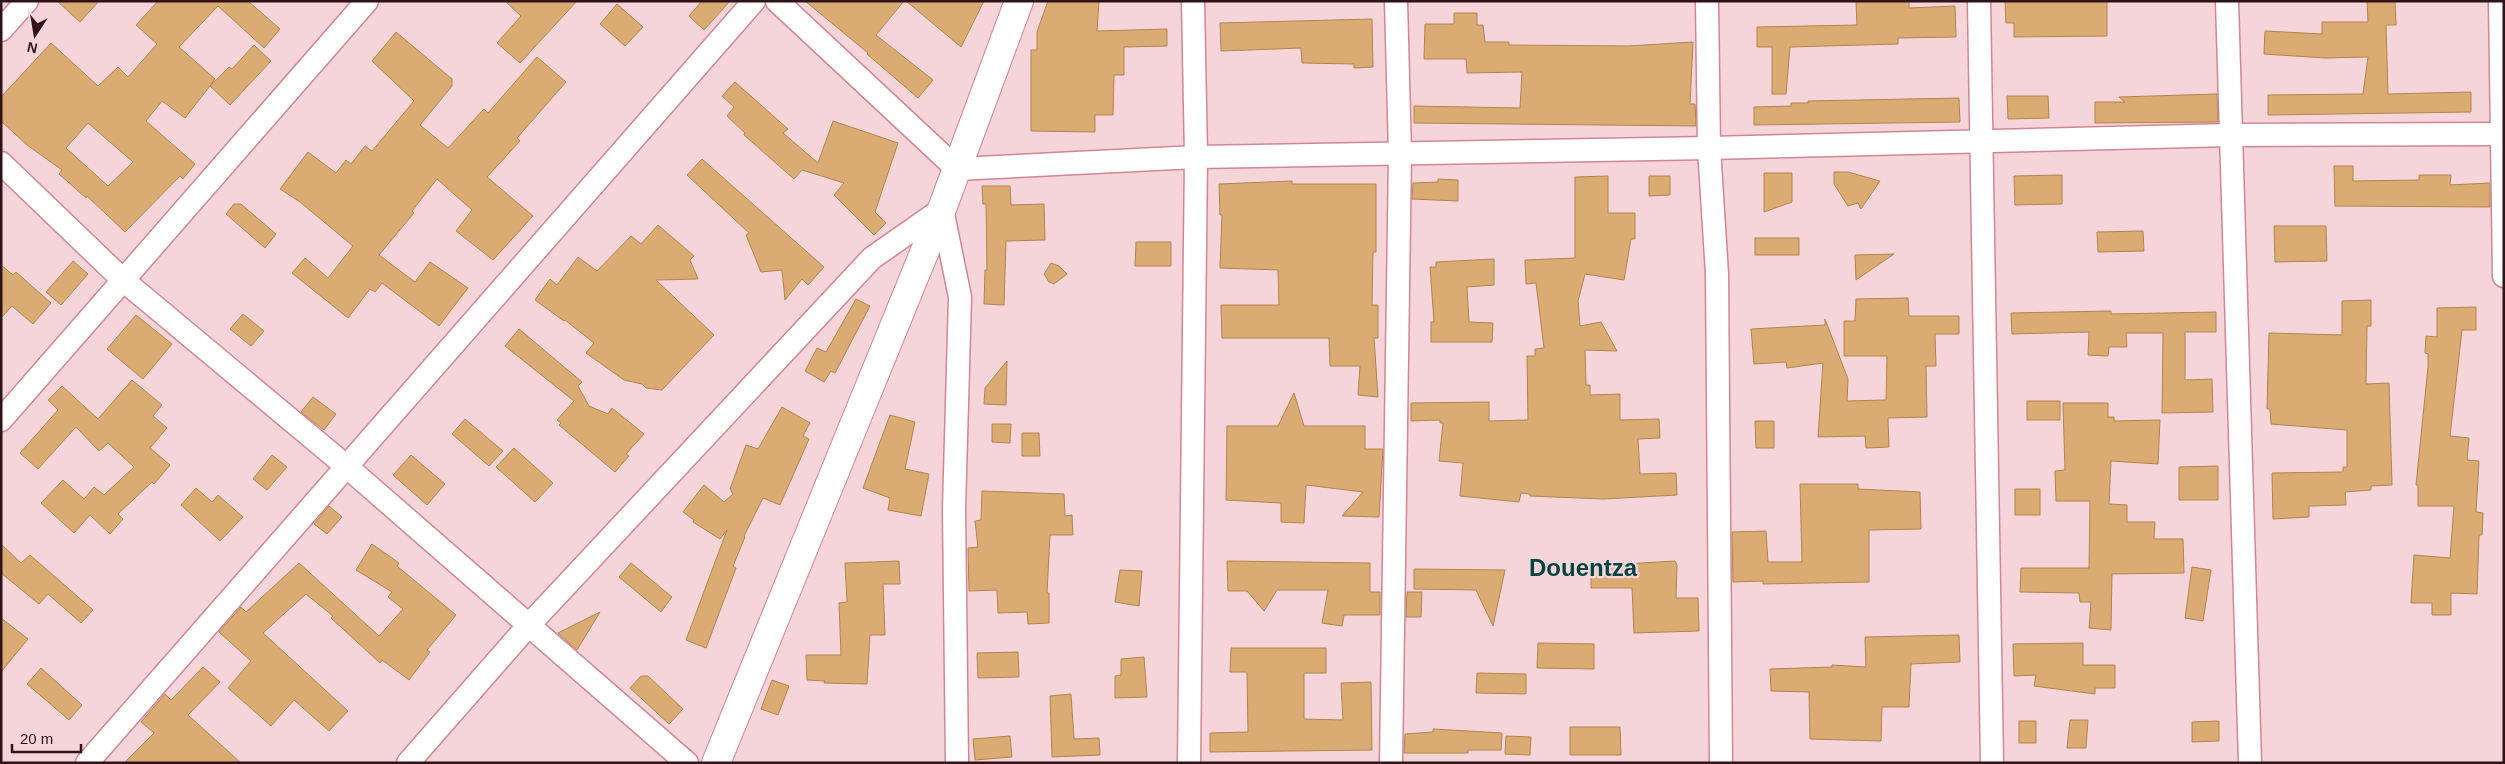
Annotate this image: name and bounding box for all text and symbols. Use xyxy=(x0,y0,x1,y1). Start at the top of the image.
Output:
north arrow xyxy=(10,10,60,60)
text: N xyxy=(26,39,39,57)
district label: Douentza xyxy=(1529,554,1638,581)
scale bar xyxy=(12,722,81,754)
text: 20 m xyxy=(20,730,53,747)

